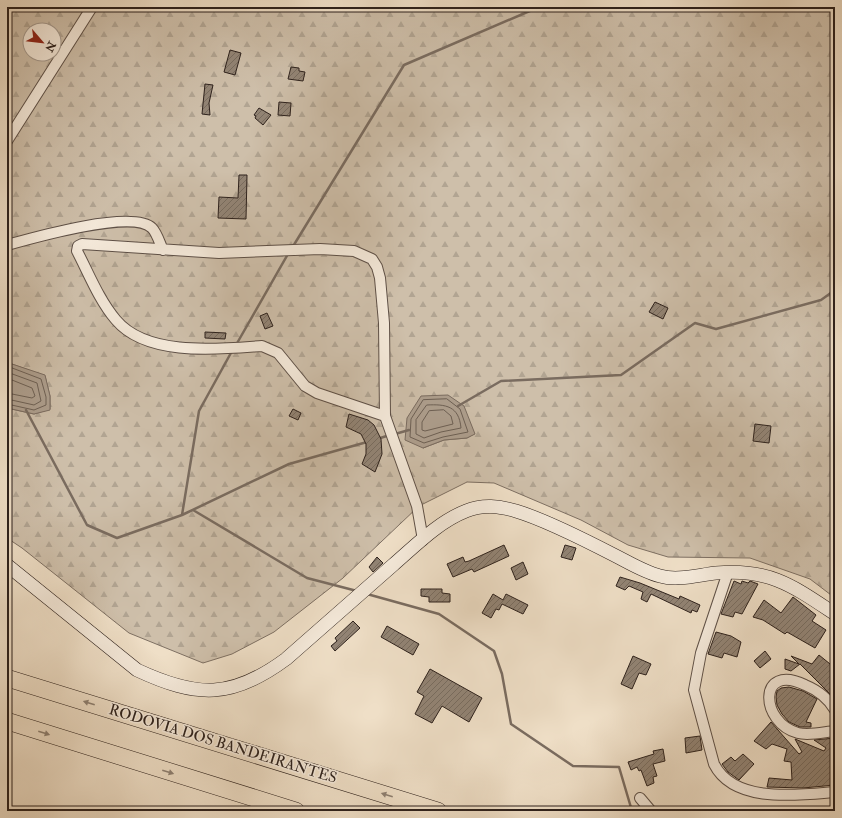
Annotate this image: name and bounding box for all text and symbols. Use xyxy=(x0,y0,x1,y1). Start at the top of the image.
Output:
north arrow xyxy=(22,22,62,62)
text: N xyxy=(42,38,59,55)
one-way arrow xyxy=(83,700,95,706)
street label: RODOVIA DOS BANDEIRANTES xyxy=(107,700,339,788)
one-way arrow xyxy=(39,730,51,736)
one-way arrow xyxy=(163,769,175,775)
one-way arrow xyxy=(381,792,393,798)

